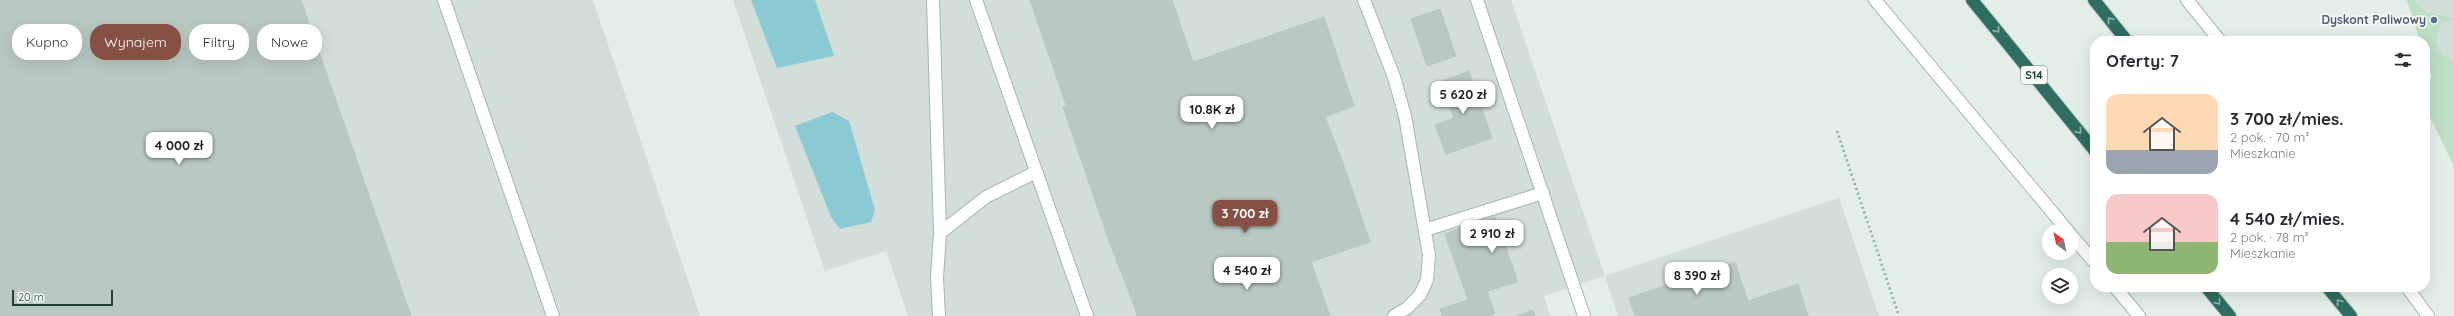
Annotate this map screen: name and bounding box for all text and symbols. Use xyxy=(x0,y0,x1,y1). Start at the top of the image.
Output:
place label: Dyskont Paliwowy xyxy=(2321,12,2426,27)
marker: Dyskont Paliwowy xyxy=(2429,15,2439,25)
one-way arrow xyxy=(2108,18,2115,25)
chip: Kupno xyxy=(12,24,82,60)
chip: Wynajem xyxy=(90,24,181,60)
chip: Filtry xyxy=(189,24,249,60)
chip: Nowe xyxy=(257,24,322,60)
one-way arrow xyxy=(1992,26,1999,33)
icon: filters xyxy=(2392,49,2414,71)
text: Oferty: 7 xyxy=(2106,50,2179,71)
road number: S14 xyxy=(2021,66,2047,84)
pin: 5 620 zł xyxy=(1422,81,1504,115)
text: 5 620 zł xyxy=(1439,86,1487,102)
pin: 10.8K zł xyxy=(1171,96,1253,130)
text: 10.8K zł xyxy=(1189,101,1235,117)
text: 3 700 zł/mies. xyxy=(2230,108,2343,129)
icon: home xyxy=(2138,110,2186,158)
one-way arrow xyxy=(2074,126,2081,134)
text: 2 pok. · 70 m² xyxy=(2230,129,2309,145)
pin: 4 000 zł xyxy=(138,132,220,166)
text: 4 000 zł xyxy=(155,137,203,153)
text: Mieszkanie xyxy=(2230,145,2296,161)
pin: 3 700 zł xyxy=(1204,200,1286,234)
text: 3 700 zł xyxy=(1221,205,1269,221)
text: 4 540 zł/mies. xyxy=(2230,208,2344,229)
icon: home xyxy=(2138,210,2186,258)
pin: 2 910 zł xyxy=(1451,220,1533,254)
north arrow xyxy=(2042,224,2078,260)
map controls xyxy=(2042,224,2078,304)
text: 2 910 zł xyxy=(1470,225,1514,241)
text: 2 pok. · 78 m² xyxy=(2230,229,2309,245)
text: Mieszkanie xyxy=(2230,245,2296,261)
pin: 4 540 zł xyxy=(1206,257,1288,291)
text: 4 540 zł xyxy=(1223,262,1271,278)
pin: 8 390 zł xyxy=(1656,262,1738,296)
text: 8 390 zł xyxy=(1674,267,1720,283)
button: layers xyxy=(2042,268,2078,304)
scale bar xyxy=(12,288,113,307)
text: 20 m xyxy=(18,290,44,304)
one-way arrow xyxy=(2213,297,2220,304)
one-way arrow xyxy=(2337,299,2344,306)

